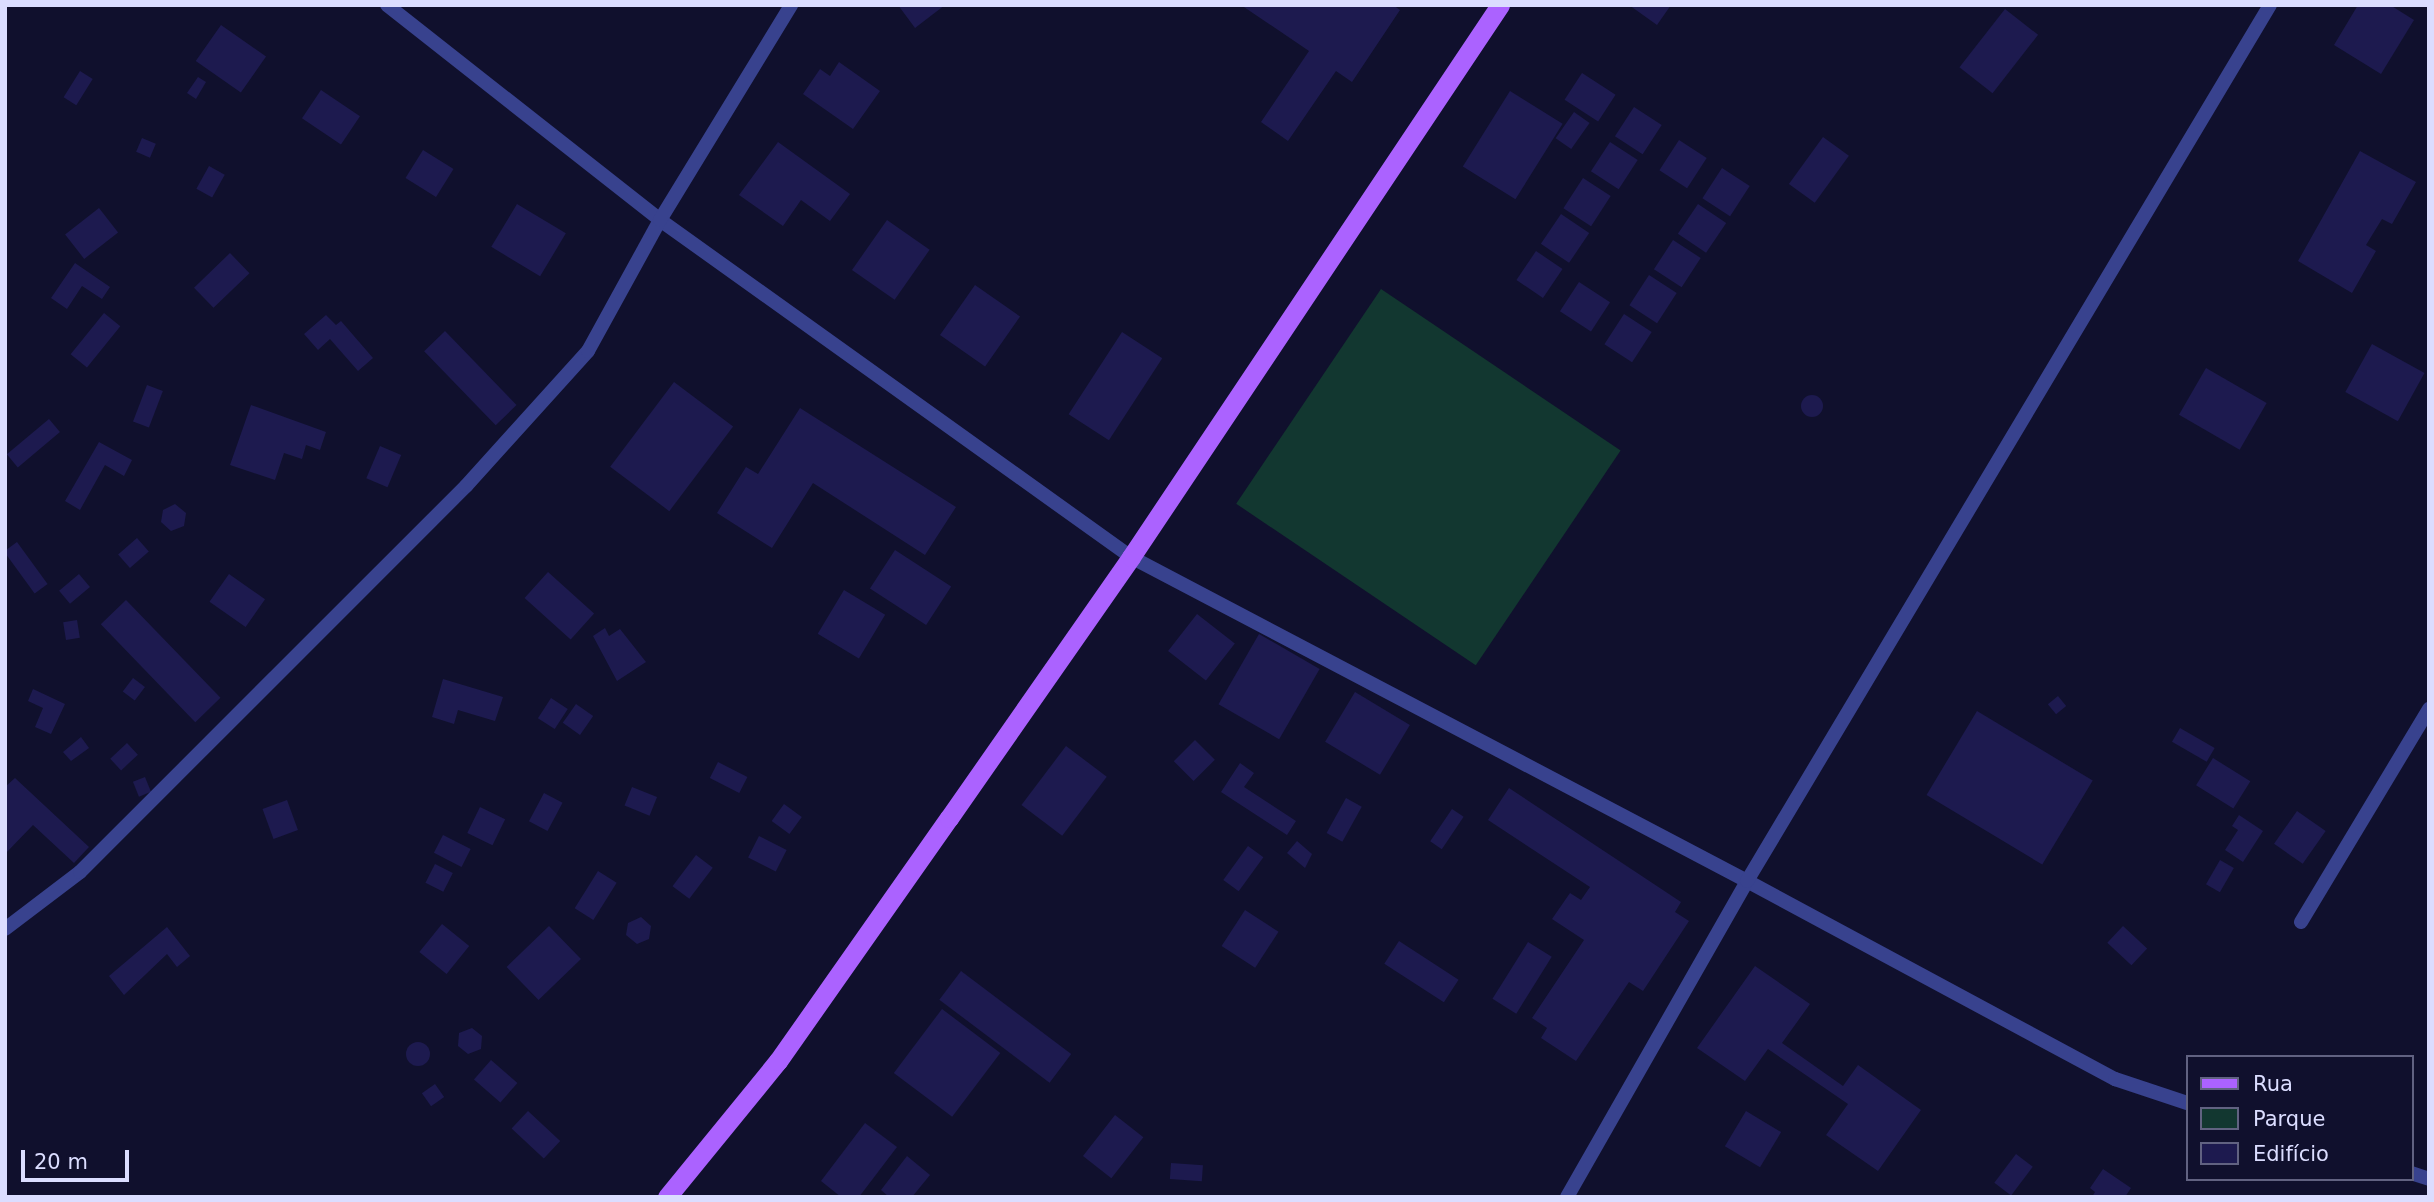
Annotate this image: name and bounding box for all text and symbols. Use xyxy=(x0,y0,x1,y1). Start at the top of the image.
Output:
legend xyxy=(2186,1055,2413,1181)
text: Rua xyxy=(2253,1072,2293,1096)
text: Parque xyxy=(2253,1107,2325,1131)
scale bar xyxy=(24,1136,133,1180)
text: Edifício xyxy=(2253,1142,2329,1166)
text: 20 m xyxy=(34,1150,88,1174)

